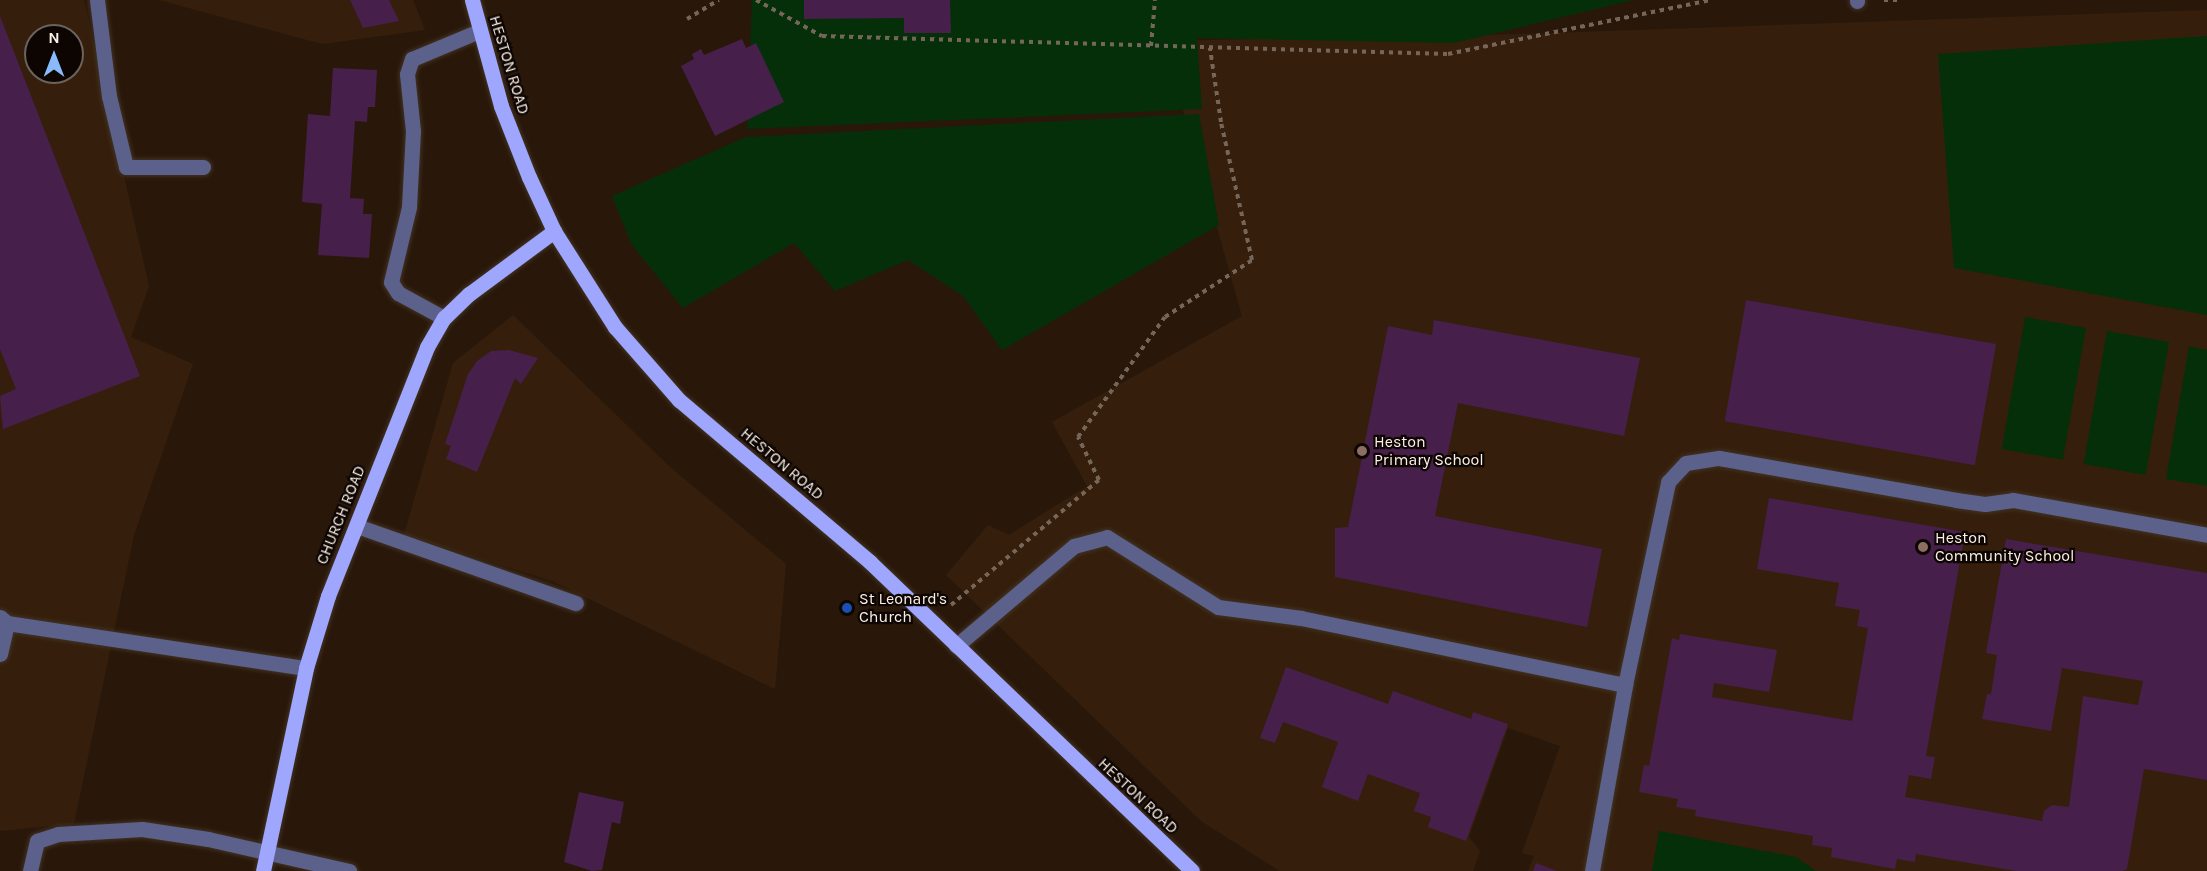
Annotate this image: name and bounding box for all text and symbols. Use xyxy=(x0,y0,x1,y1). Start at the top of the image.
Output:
street label: HESTON ROAD xyxy=(485,13,533,117)
north arrow xyxy=(24,24,84,84)
text: N xyxy=(48,28,60,47)
street label: HESTON ROAD xyxy=(737,424,827,504)
place label: Heston Primary School xyxy=(1374,432,1484,470)
marker: Heston Primary School xyxy=(1355,444,1369,458)
street label: CHURCH ROAD xyxy=(312,463,370,567)
place label: Heston Community School xyxy=(1935,528,2074,566)
marker: Heston Community School xyxy=(1916,540,1930,554)
place label: St Leonard's Church xyxy=(859,589,947,627)
marker: St Leonard's Church xyxy=(840,601,854,615)
street label: HESTON ROAD xyxy=(1094,754,1182,838)

